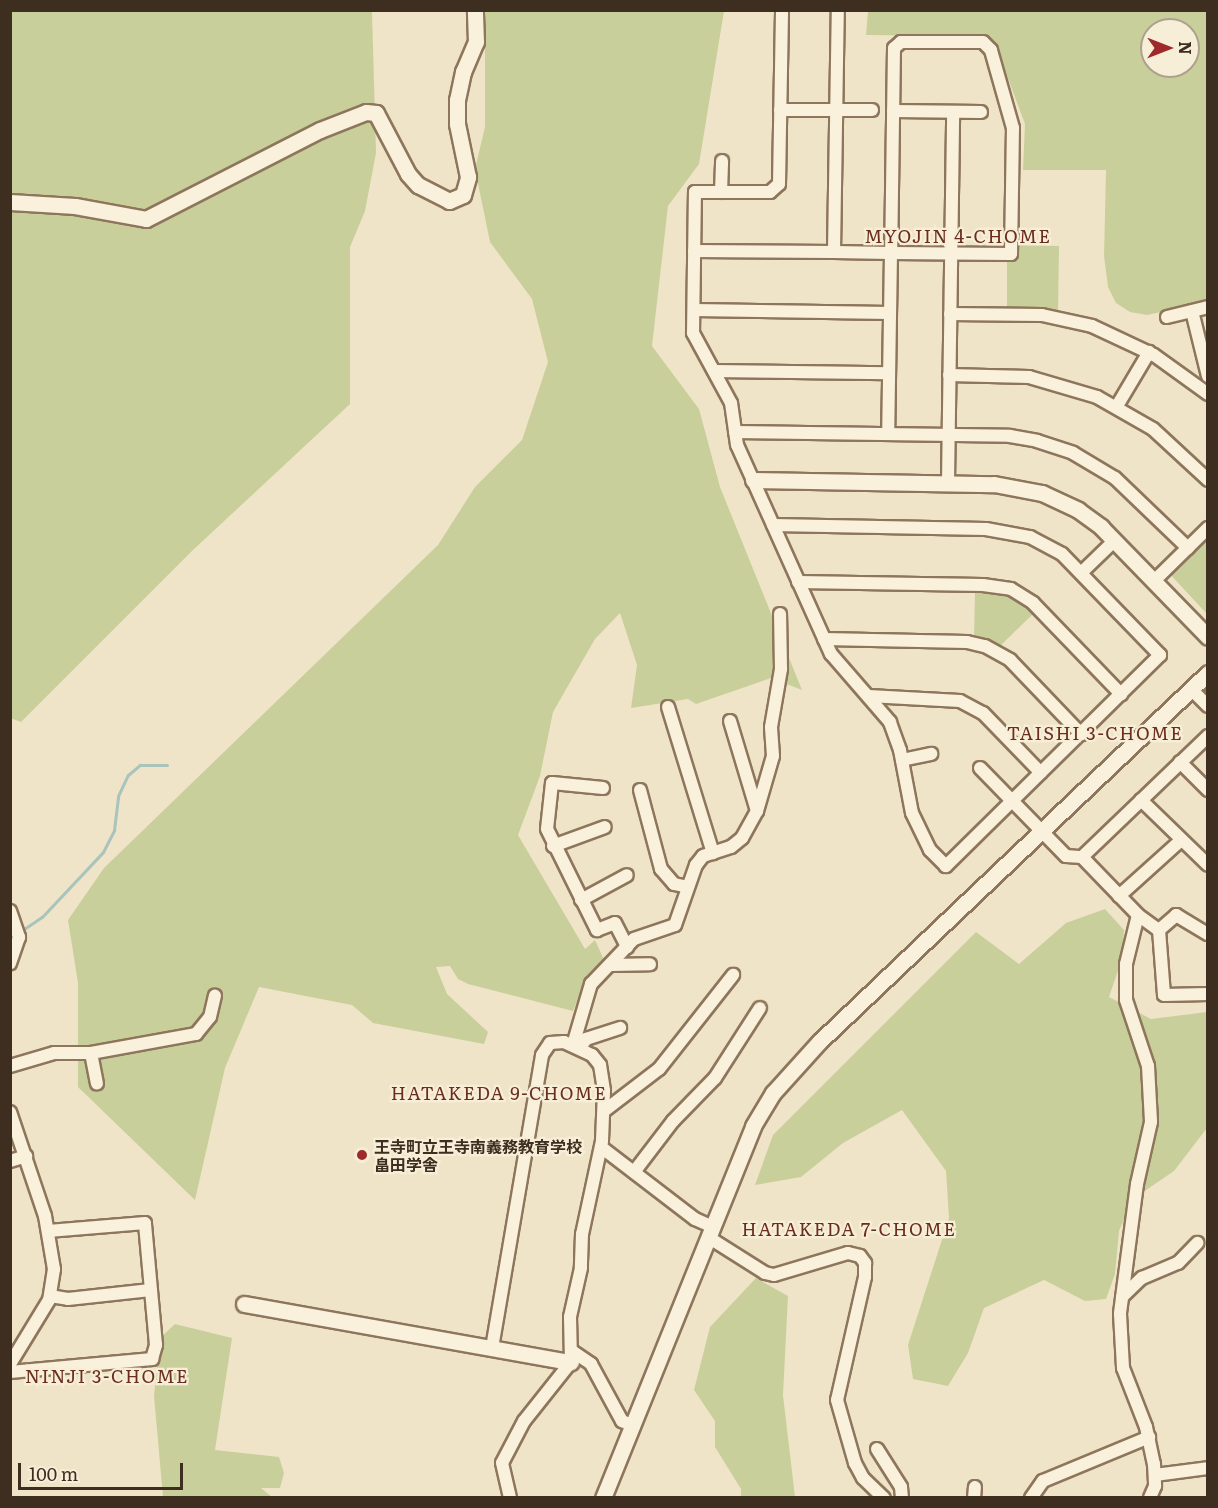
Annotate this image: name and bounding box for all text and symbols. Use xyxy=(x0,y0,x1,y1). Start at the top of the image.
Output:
north arrow xyxy=(1140,18,1200,78)
text: N xyxy=(1174,41,1198,55)
district label: MYOJIN 4-CHOME xyxy=(865,225,1051,247)
district label: TAISHI 3-CHOME xyxy=(1007,722,1183,744)
district label: HATAKEDA 9-CHOME xyxy=(391,1082,607,1104)
place label: 王寺町立王寺南義務教育学校 畠田学舎 xyxy=(374,1136,582,1174)
marker: 王寺町立王寺南義務教育学校 畠田学舎 xyxy=(355,1148,369,1162)
district label: HATAKEDA 7-CHOME xyxy=(742,1218,956,1240)
district label: NINJI 3-CHOME xyxy=(25,1365,189,1387)
scale bar xyxy=(21,1451,186,1489)
text: 100 m xyxy=(29,1460,78,1487)

